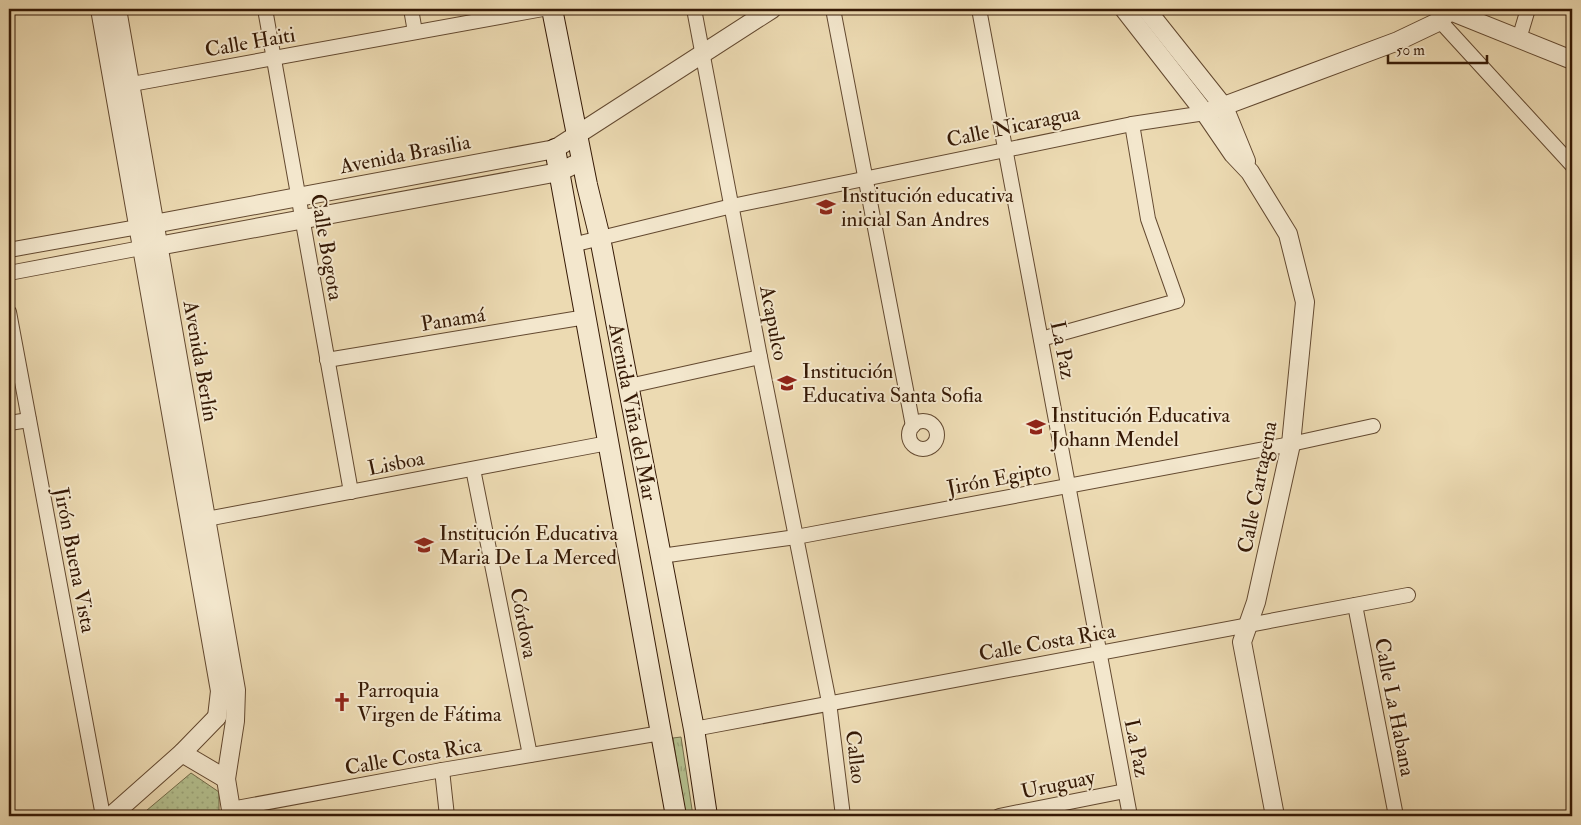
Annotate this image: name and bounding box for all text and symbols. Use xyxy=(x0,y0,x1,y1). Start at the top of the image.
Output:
street label: Calle Haiti xyxy=(203,21,298,64)
scale bar xyxy=(1388,32,1487,64)
text: 50 m xyxy=(1396,41,1425,60)
street label: Calle Nicaragua xyxy=(944,99,1083,154)
street label: Avenida Brasilia xyxy=(336,129,473,181)
place label: Institución educativa inicial San Andres xyxy=(841,182,1014,233)
street label: Calle Bogota xyxy=(304,192,349,303)
school or university icon: Institución educativa inicial San Andres xyxy=(815,196,837,218)
street label: Acapulco xyxy=(753,282,794,363)
street label: Avenida Berlín xyxy=(176,298,224,424)
street label: Panamá xyxy=(419,301,488,338)
street label: La Paz xyxy=(1044,319,1081,382)
street label: Avenida Viña del Mar xyxy=(602,320,663,503)
place label: Institución Educativa Santa Sofia xyxy=(802,358,983,409)
school or university icon: Institución Educativa Santa Sofia xyxy=(776,372,798,394)
place label: Institución Educativa Johann Mendel xyxy=(1050,402,1230,453)
school or university icon: Institución Educativa Johann Mendel xyxy=(1025,416,1047,438)
street label: Calle Cartagena xyxy=(1231,419,1284,555)
street label: Lisboa xyxy=(366,445,427,482)
street label: Jirón Egipto xyxy=(944,455,1053,502)
street label: Jirón Buena Vista xyxy=(47,484,102,635)
place label: Institución Educativa Maria De La Merced xyxy=(439,520,618,571)
school or university icon: Institución Educativa Maria De La Merced xyxy=(413,534,435,556)
street label: Córdova xyxy=(503,586,544,661)
street label: Calle Costa Rica xyxy=(977,617,1118,668)
street label: Calle La Habana xyxy=(1368,636,1421,779)
place label: Parroquia Virgen de Fátima xyxy=(357,677,502,728)
church icon: Parroquia Virgen de Fátima xyxy=(331,691,353,713)
street label: La Paz xyxy=(1118,717,1155,780)
street label: Callao xyxy=(839,729,872,785)
street label: Calle Costa Rica xyxy=(343,731,484,782)
street label: Uruguay xyxy=(1019,763,1098,805)

